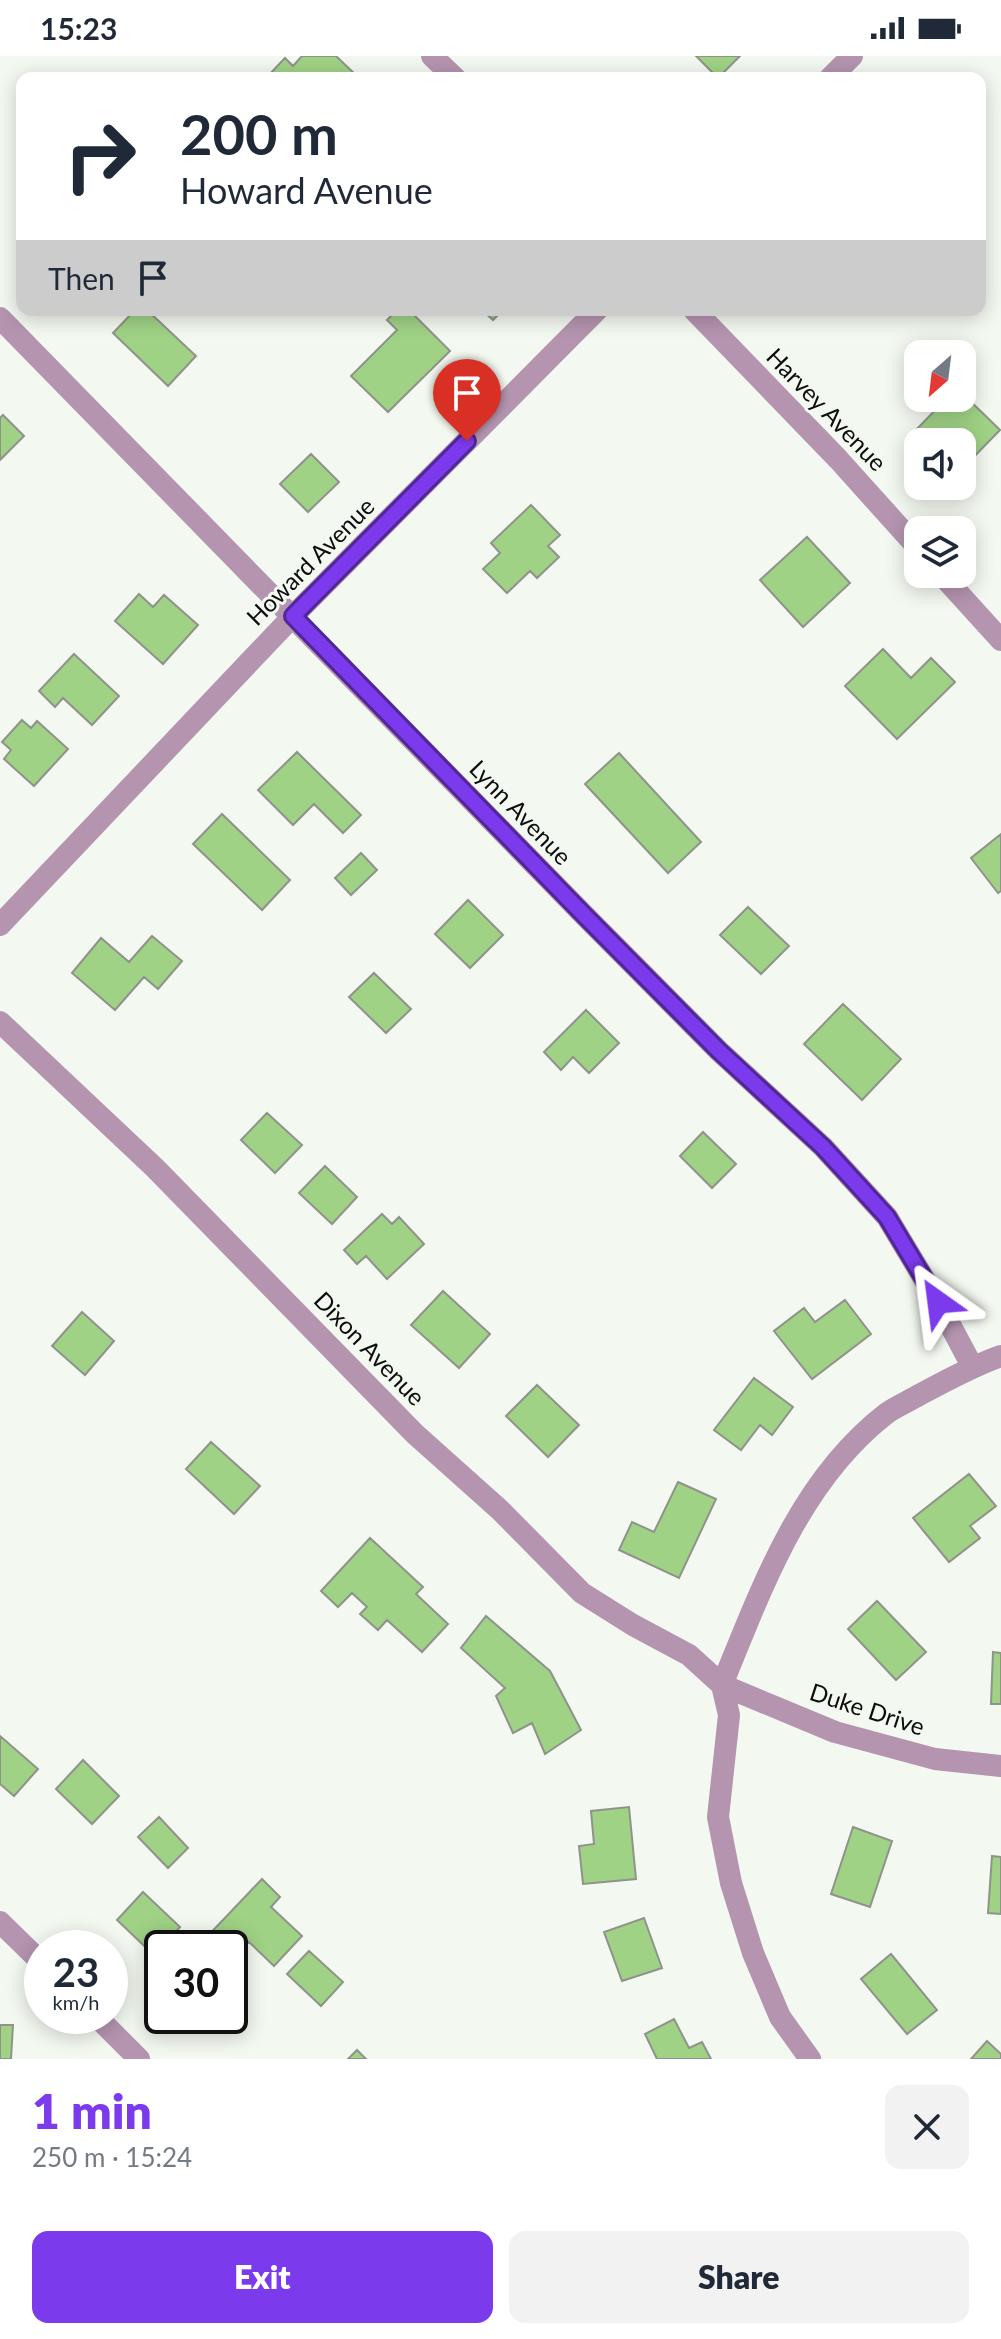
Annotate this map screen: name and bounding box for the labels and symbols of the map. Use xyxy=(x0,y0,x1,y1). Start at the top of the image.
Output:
north arrow xyxy=(904,340,976,412)
street label: Harvey Avenue xyxy=(761,341,893,476)
pin xyxy=(433,359,501,441)
street label: Howard Avenue xyxy=(240,491,380,631)
street label: Lynn Avenue xyxy=(464,754,578,870)
position arrow xyxy=(896,1260,980,1344)
street label: Dixon Avenue xyxy=(309,1285,432,1411)
street label: Duke Drive xyxy=(806,1676,929,1741)
speed limit sign: 30 xyxy=(144,1930,248,2034)

